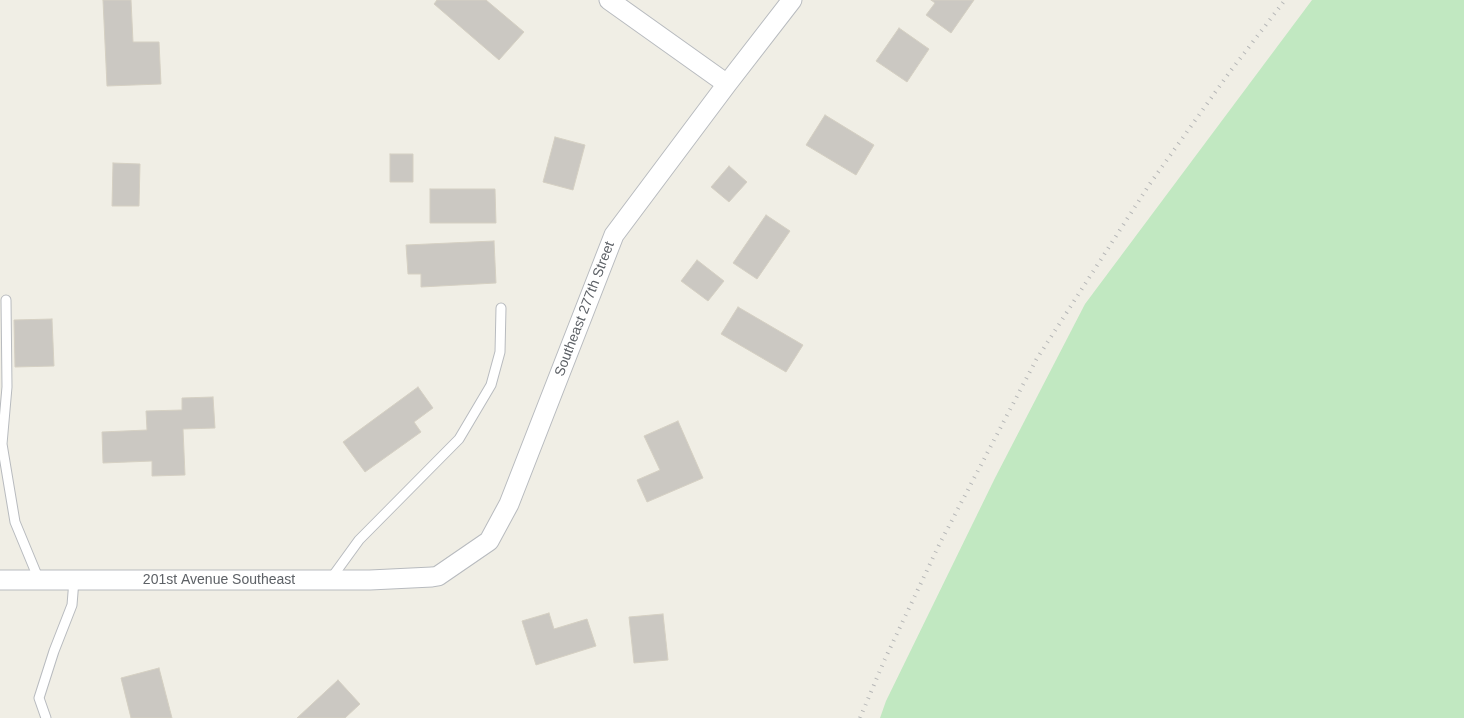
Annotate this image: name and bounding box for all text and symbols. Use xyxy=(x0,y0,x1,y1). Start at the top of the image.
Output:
street label: Southeast 277th Street xyxy=(551,239,619,379)
street label: 201st Avenue Southeast xyxy=(143,572,295,588)

